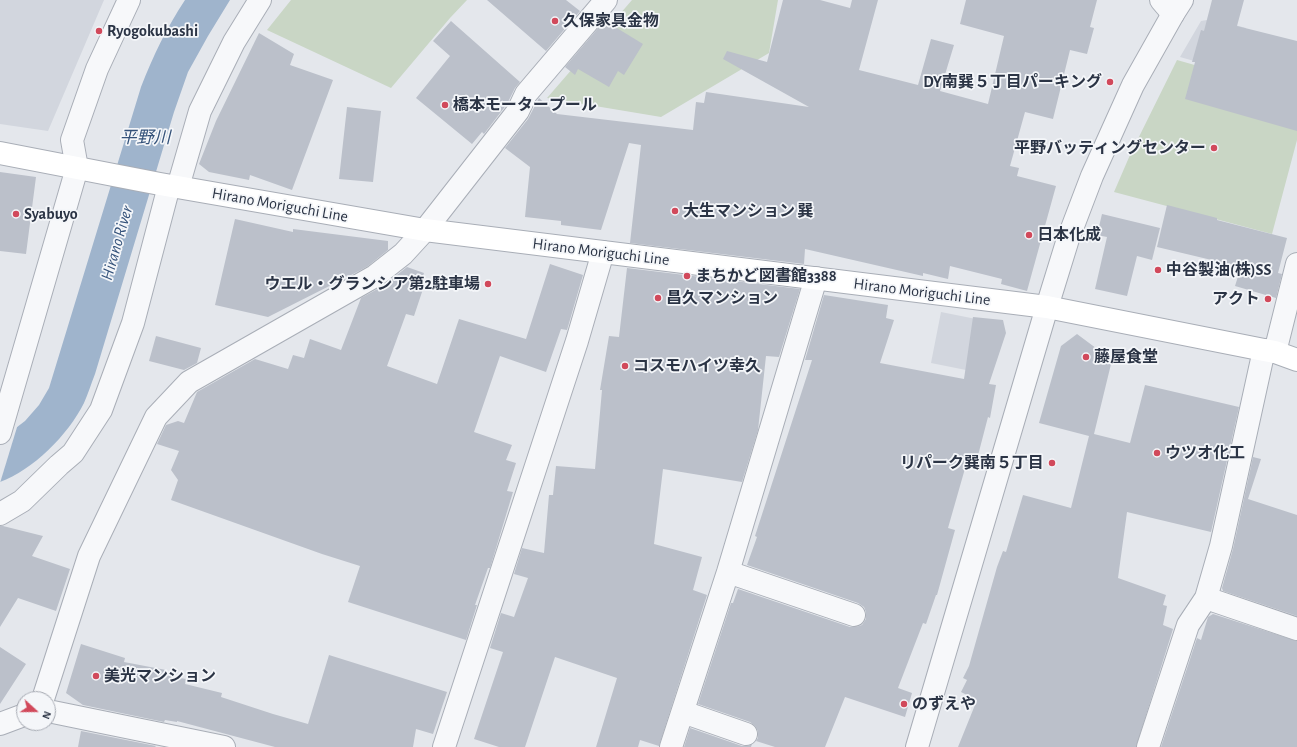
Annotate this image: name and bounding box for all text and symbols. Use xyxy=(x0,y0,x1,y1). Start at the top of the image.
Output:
place label: 久保家具金物 xyxy=(563,11,659,31)
marker: 久保家具金物 xyxy=(550,16,560,26)
place label: Ryogokubashi xyxy=(107,21,198,41)
marker: Ryogokubashi xyxy=(94,26,104,36)
place label: DY南巽５丁目パーキング xyxy=(923,72,1102,92)
marker: DY南巽５丁目パーキング xyxy=(1105,77,1115,87)
place label: 橋本モータープール xyxy=(453,95,597,115)
marker: 橋本モータープール xyxy=(440,100,450,110)
water label: 平野川 xyxy=(120,128,170,148)
place label: 平野バッティングセンター xyxy=(1014,138,1206,158)
marker: 平野バッティングセンター xyxy=(1209,143,1219,153)
street label: Hirano Moriguchi Line xyxy=(210,184,350,226)
place label: 大生マンション 巽 xyxy=(683,201,813,221)
water label: Hirano River xyxy=(97,203,137,283)
place label: Syabuyo xyxy=(24,204,78,224)
marker: 大生マンション 巽 xyxy=(670,206,680,216)
marker: Syabuyo xyxy=(11,209,21,219)
place label: 日本化成 xyxy=(1037,225,1101,245)
marker: 日本化成 xyxy=(1024,230,1034,240)
street label: Hirano Moriguchi Line xyxy=(531,234,671,270)
place label: 中谷製油(株)SS xyxy=(1166,260,1271,280)
marker: 中谷製油(株)SS xyxy=(1153,265,1163,275)
place label: まちかど図書館3388 xyxy=(695,266,837,286)
marker: まちかど図書館3388 xyxy=(682,271,692,281)
place label: ウエル・グランシア第2駐車場 xyxy=(264,274,480,294)
street label: Hirano Moriguchi Line xyxy=(852,274,992,310)
marker: ウエル・グランシア第2駐車場 xyxy=(483,279,493,289)
place label: 昌久マンション xyxy=(666,288,778,308)
place label: アクト xyxy=(1212,289,1260,309)
marker: 昌久マンション xyxy=(653,293,663,303)
marker: アクト xyxy=(1263,294,1273,304)
place label: 藤屋食堂 xyxy=(1094,347,1158,367)
marker: 藤屋食堂 xyxy=(1081,352,1091,362)
place label: コスモハイツ幸久 xyxy=(633,356,761,376)
marker: コスモハイツ幸久 xyxy=(620,361,630,371)
place label: ウツオ化工 xyxy=(1165,443,1245,463)
marker: ウツオ化工 xyxy=(1152,448,1162,458)
place label: リパーク巽南５丁目 xyxy=(900,453,1044,473)
marker: リパーク巽南５丁目 xyxy=(1047,458,1057,468)
place label: 美光マンション xyxy=(104,666,216,686)
marker: 美光マンション xyxy=(91,671,101,681)
north arrow xyxy=(16,691,56,731)
place label: のずえや xyxy=(912,694,976,714)
marker: のずえや xyxy=(899,699,909,709)
text: N xyxy=(40,710,53,721)

